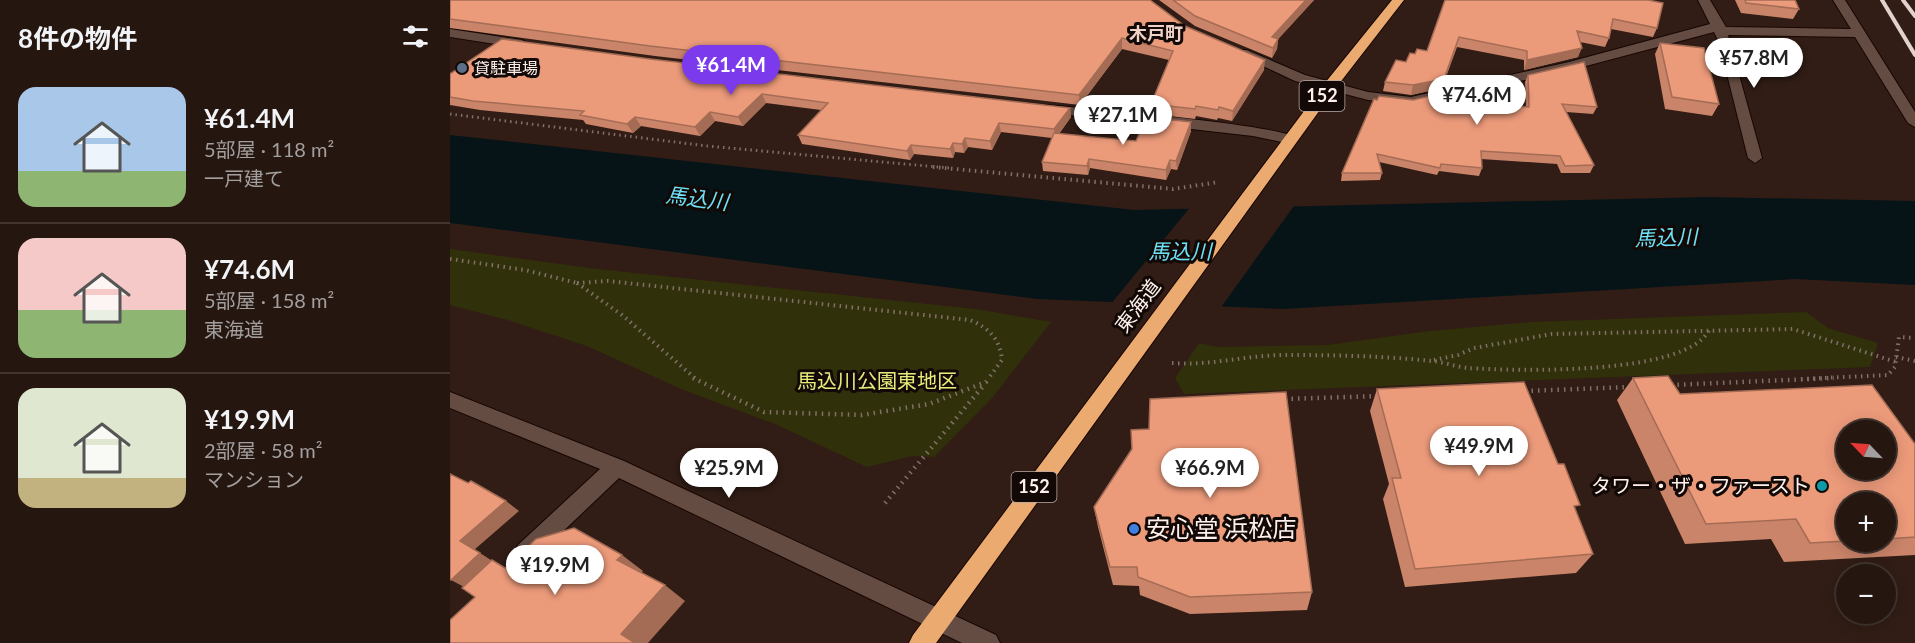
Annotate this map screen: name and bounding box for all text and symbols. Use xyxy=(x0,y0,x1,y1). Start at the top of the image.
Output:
icon: filters xyxy=(399,20,432,53)
text: 8件の物件 xyxy=(18,22,137,54)
district label: 木戸町 xyxy=(1129,22,1183,44)
pin: ¥57.8M xyxy=(1705,38,1803,89)
pin: ¥61.4M xyxy=(682,45,780,96)
text: ¥57.8M xyxy=(1719,45,1789,69)
text: ¥61.4M xyxy=(696,52,766,76)
place label: 貸駐車場 xyxy=(474,58,538,77)
marker: 貸駐車場 xyxy=(455,61,469,75)
pin: ¥74.6M xyxy=(1428,75,1526,126)
road number: 152 xyxy=(1300,81,1344,111)
text: ¥74.6M xyxy=(1442,82,1512,106)
pin: ¥27.1M xyxy=(1074,95,1172,146)
text: ¥61.4M xyxy=(204,102,295,134)
text: ¥27.1M xyxy=(1088,102,1158,126)
icon: home xyxy=(66,111,138,183)
text: 5部屋 · 118 m² xyxy=(204,137,334,161)
text: 一戸建て xyxy=(204,166,284,190)
water label: 馬込川 xyxy=(664,181,732,214)
water label: 馬込川 xyxy=(1634,223,1700,250)
water label: 馬込川 xyxy=(1149,238,1213,263)
text: ¥74.6M xyxy=(204,253,295,285)
icon: home xyxy=(66,262,138,334)
street label: 東海道 xyxy=(1110,274,1165,337)
text: 5部屋 · 158 m² xyxy=(204,288,334,312)
text: 東海道 xyxy=(204,317,264,341)
park label: 馬込川公園東地区 xyxy=(797,368,957,392)
text: ¥19.9M xyxy=(204,403,295,435)
icon: home xyxy=(66,412,138,484)
north arrow xyxy=(1836,420,1896,480)
map controls xyxy=(1836,420,1896,624)
pin: ¥49.9M xyxy=(1430,426,1528,477)
text: ¥49.9M xyxy=(1444,433,1514,457)
text: 2部屋 · 58 m² xyxy=(204,438,323,462)
pin: ¥25.9M xyxy=(680,448,778,499)
pin: ¥66.9M xyxy=(1161,448,1259,499)
text: ¥25.9M xyxy=(694,455,764,479)
text: ¥66.9M xyxy=(1175,455,1245,479)
text: マンション xyxy=(204,467,304,491)
road number: 152 xyxy=(1012,472,1056,502)
place label: タワー・ザ・ファースト xyxy=(1591,473,1810,497)
marker: タワー・ザ・ファースト xyxy=(1815,479,1829,493)
button: + xyxy=(1836,492,1896,552)
place label: 安心堂 浜松店 xyxy=(1146,513,1296,542)
marker: 安心堂 浜松店 xyxy=(1127,522,1141,536)
pin: ¥19.9M xyxy=(506,545,604,596)
text: ¥19.9M xyxy=(520,552,590,576)
button: − xyxy=(1836,564,1896,624)

